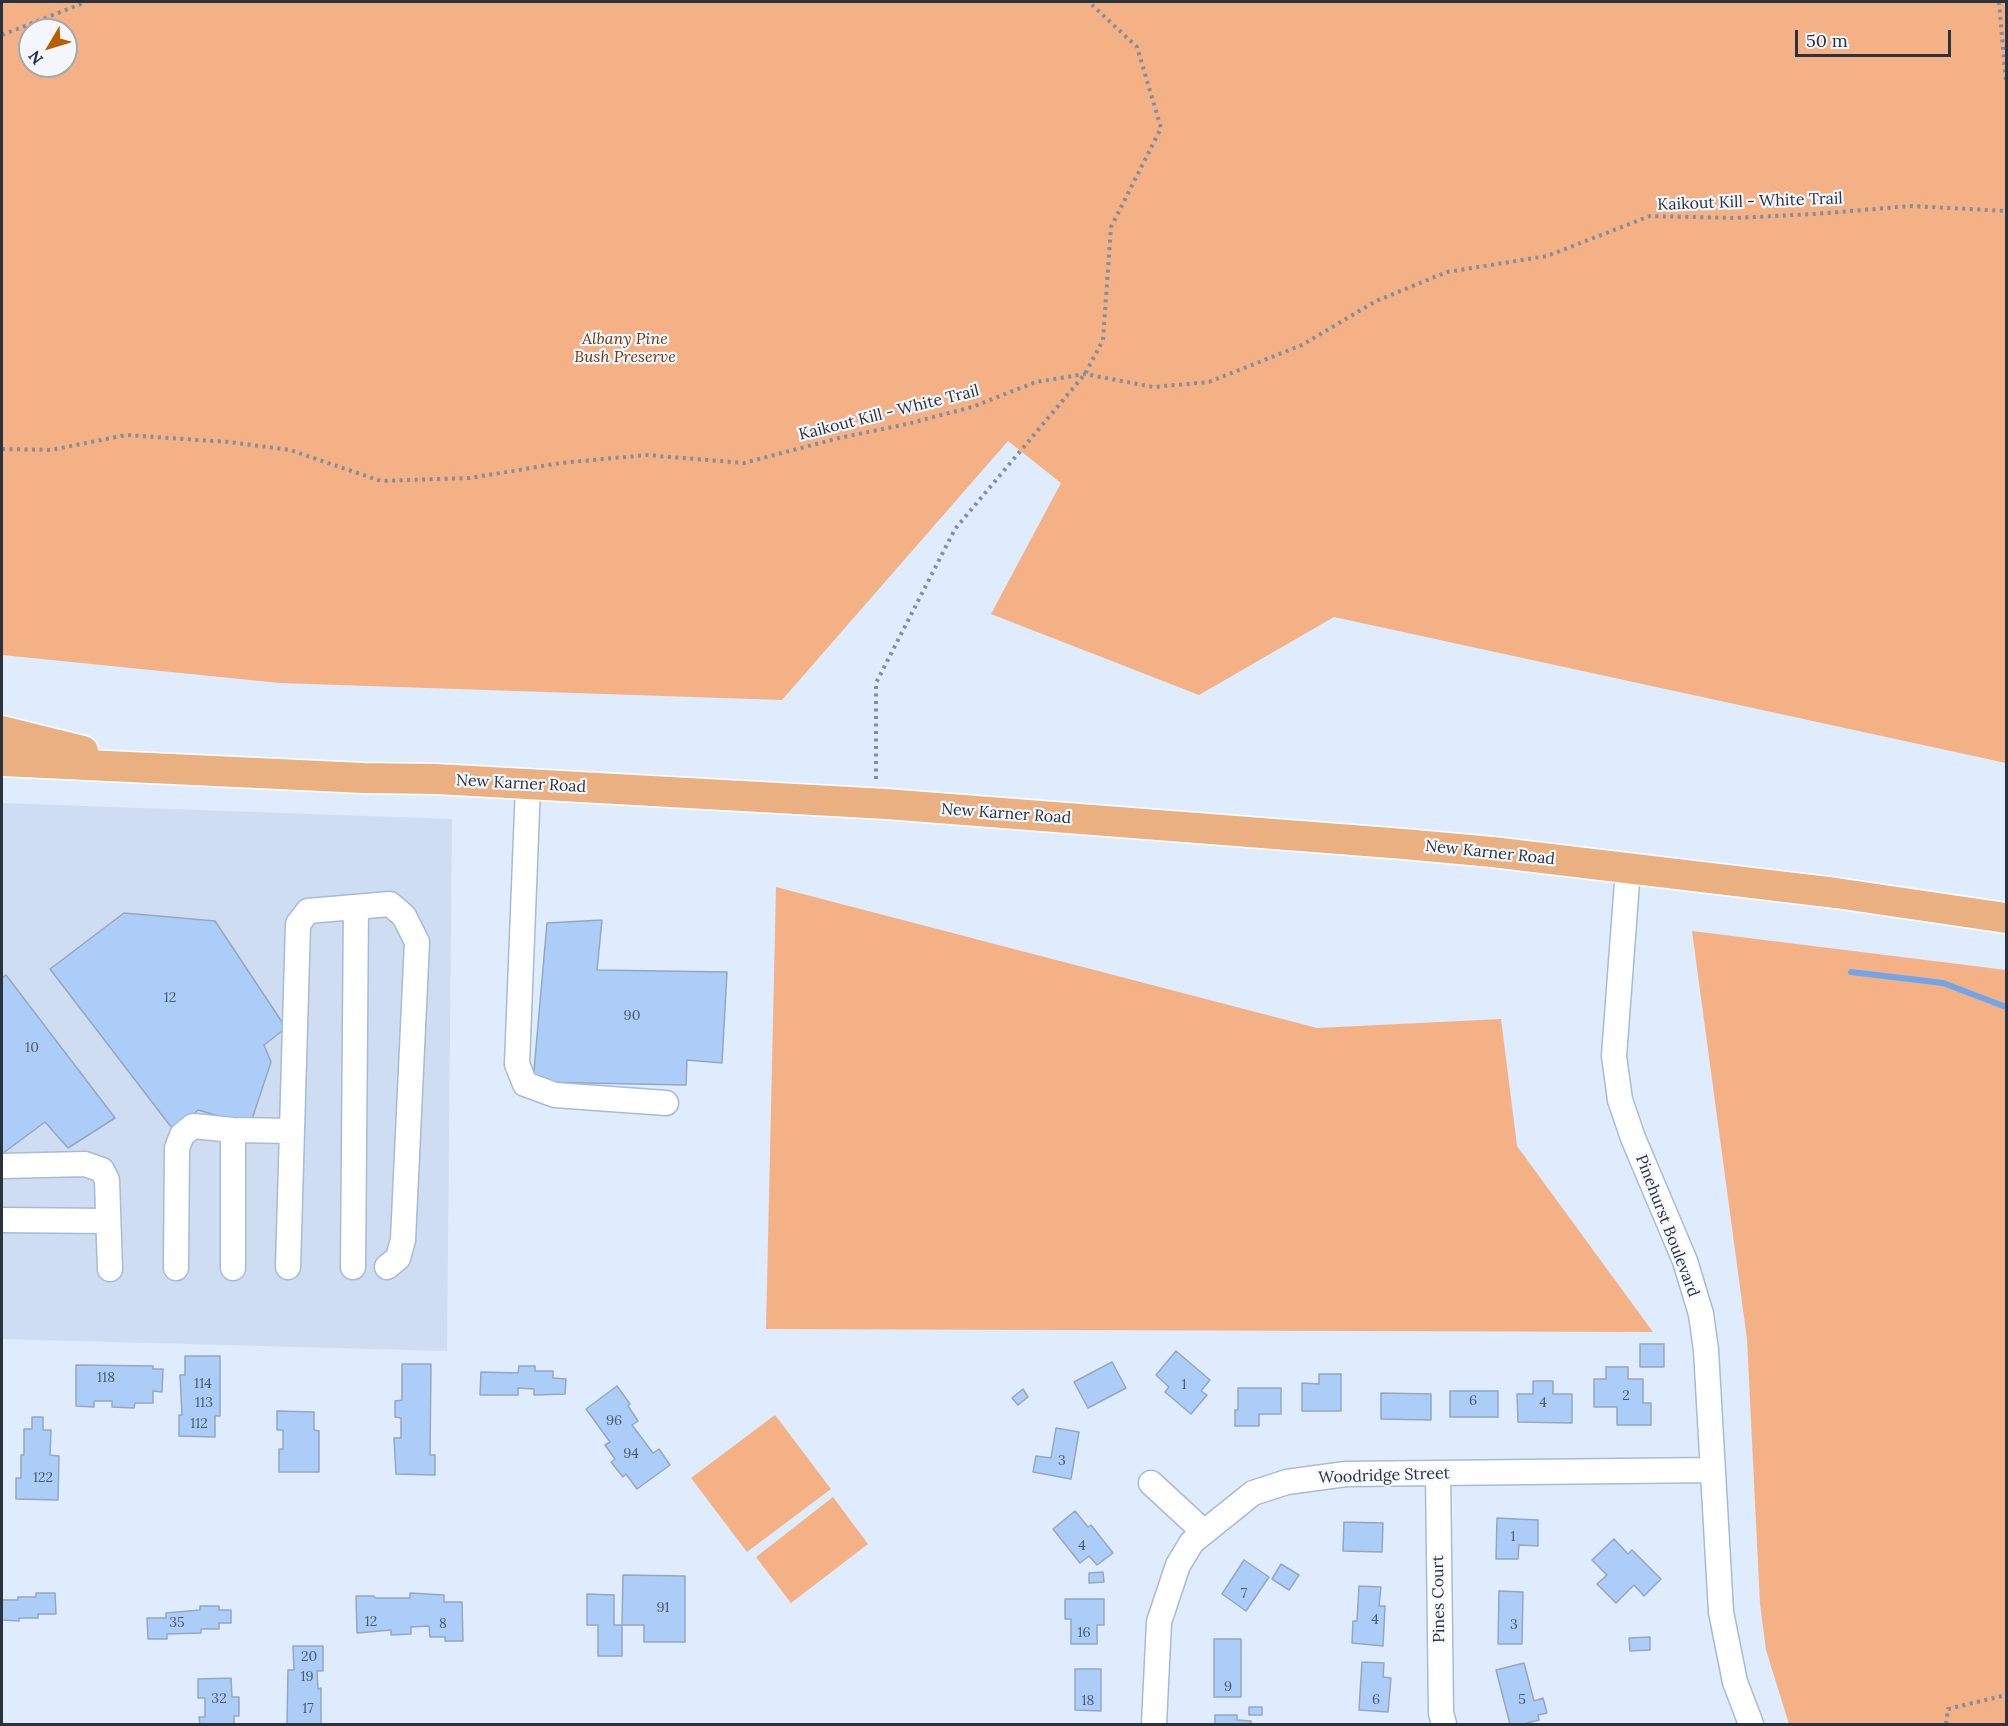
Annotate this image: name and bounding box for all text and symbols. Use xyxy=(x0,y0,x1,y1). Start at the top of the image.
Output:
north arrow xyxy=(18,18,78,78)
scale bar xyxy=(1798,18,1954,56)
text: 50 m xyxy=(1806,29,1848,52)
text: N xyxy=(24,47,47,69)
street label: Kaikout Kill - White Trail xyxy=(1657,189,1843,215)
park label: Albany Pine Bush Preserve xyxy=(574,329,676,367)
street label: Kaikout Kill - White Trail xyxy=(797,381,981,445)
street label: New Karner Road xyxy=(455,771,587,797)
street label: New Karner Road xyxy=(940,800,1072,828)
street label: New Karner Road xyxy=(1424,837,1556,869)
house number: 12 xyxy=(164,990,176,1006)
house number: 90 xyxy=(624,1008,640,1024)
house number: 10 xyxy=(25,1040,39,1056)
street label: Pinehurst Boulevard xyxy=(1631,1152,1703,1300)
house number: 118 xyxy=(97,1370,115,1386)
house number: 114 xyxy=(194,1376,212,1392)
house number: 1 xyxy=(1181,1377,1187,1393)
house number: 2 xyxy=(1622,1388,1630,1404)
house number: 6 xyxy=(1469,1393,1477,1409)
house number: 113 xyxy=(195,1395,213,1411)
house number: 4 xyxy=(1539,1395,1547,1411)
house number: 96 xyxy=(606,1413,622,1429)
house number: 112 xyxy=(190,1416,208,1432)
house number: 94 xyxy=(623,1446,639,1462)
house number: 3 xyxy=(1058,1453,1066,1469)
street label: Woodridge Street xyxy=(1318,1464,1450,1488)
house number: 122 xyxy=(33,1470,53,1486)
house number: 1 xyxy=(1510,1529,1516,1545)
house number: 4 xyxy=(1078,1538,1086,1554)
street label: Pines Court xyxy=(1429,1555,1449,1643)
house number: 7 xyxy=(1241,1586,1247,1602)
house number: 91 xyxy=(656,1600,670,1616)
house number: 4 xyxy=(1371,1612,1379,1628)
house number: 12 xyxy=(365,1614,377,1630)
house number: 35 xyxy=(169,1615,185,1631)
house number: 8 xyxy=(439,1616,447,1632)
house number: 3 xyxy=(1510,1617,1518,1633)
house number: 16 xyxy=(1077,1625,1091,1641)
house number: 20 xyxy=(301,1649,317,1665)
house number: 19 xyxy=(300,1669,314,1685)
house number: 9 xyxy=(1224,1679,1232,1695)
house number: 32 xyxy=(211,1691,227,1707)
house number: 6 xyxy=(1372,1692,1380,1708)
house number: 5 xyxy=(1518,1692,1526,1708)
house number: 18 xyxy=(1082,1693,1094,1709)
house number: 17 xyxy=(302,1701,314,1717)

